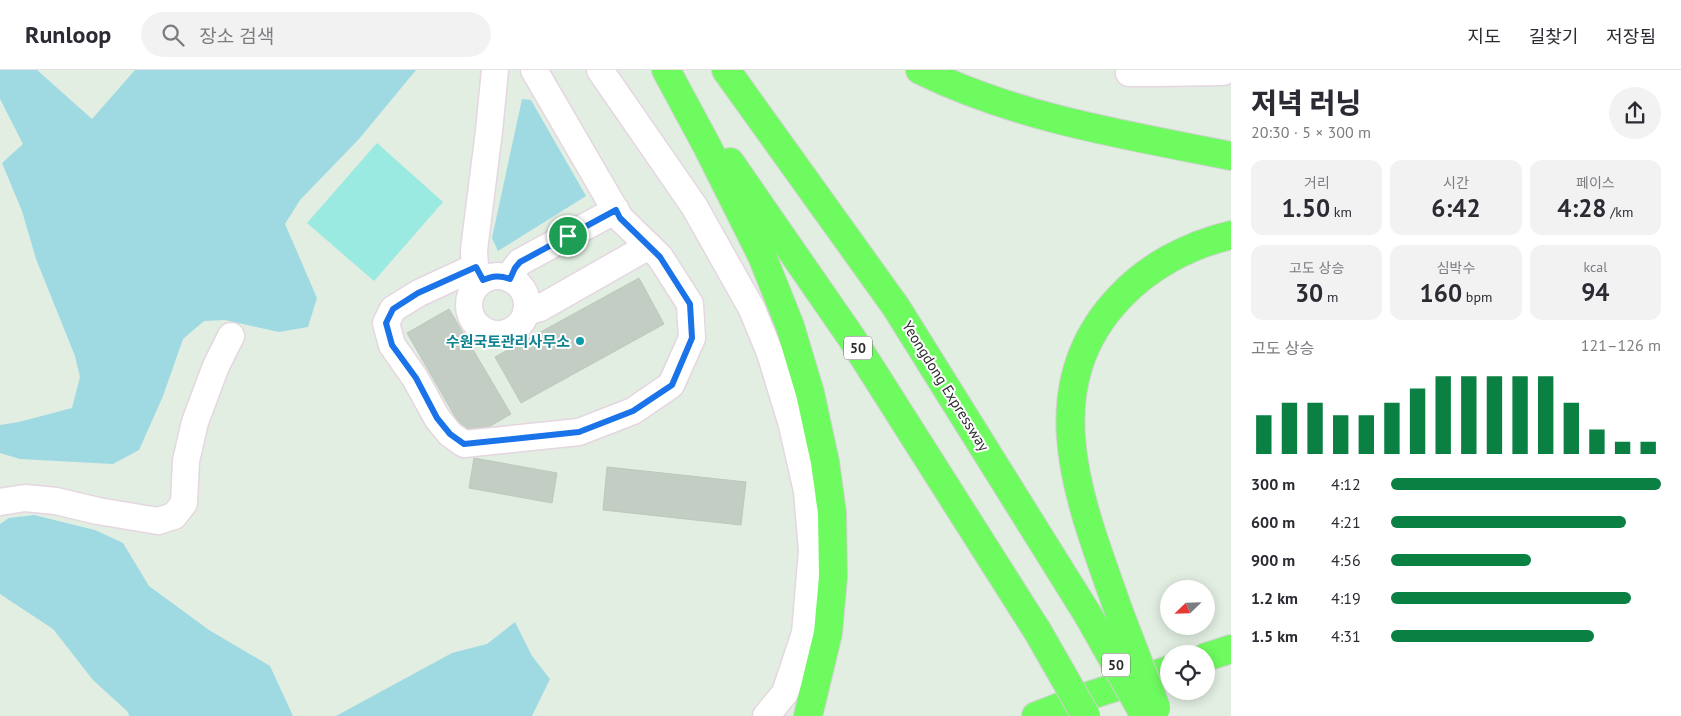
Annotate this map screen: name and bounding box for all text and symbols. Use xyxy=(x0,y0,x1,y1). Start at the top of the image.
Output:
search box xyxy=(141,12,491,57)
text: Runloop xyxy=(25,19,111,50)
icon: search xyxy=(159,21,187,49)
text: 장소 검색 xyxy=(199,24,274,48)
text: 지도 xyxy=(1468,25,1501,48)
text: 길찾기 xyxy=(1529,25,1578,48)
text: 저장됨 xyxy=(1606,25,1656,48)
text: 저녁 러닝 xyxy=(1251,84,1361,121)
button: share xyxy=(1609,87,1661,139)
text: 20:30 · 5 × 300 m xyxy=(1251,122,1371,142)
text: 거리 xyxy=(1304,174,1330,192)
text: 시간 xyxy=(1443,174,1469,192)
text: 페이스 xyxy=(1576,174,1615,192)
text: 1.50 xyxy=(1281,192,1330,224)
text: 6:42 xyxy=(1431,192,1481,224)
text: 4:28 xyxy=(1557,192,1607,224)
text: km xyxy=(1330,203,1352,221)
text: /km xyxy=(1607,203,1633,221)
pin xyxy=(547,215,589,257)
icon: arrive xyxy=(554,222,582,250)
text: kcal xyxy=(1583,258,1607,276)
text: 고도 상승 xyxy=(1289,259,1344,277)
text: 심박수 xyxy=(1437,259,1475,277)
text: 94 xyxy=(1581,276,1610,308)
text: 30 xyxy=(1295,277,1323,309)
text: 160 xyxy=(1420,277,1462,309)
text: m xyxy=(1323,288,1338,306)
text: bpm xyxy=(1462,288,1492,306)
street label: Yeongdong Expressway xyxy=(898,317,994,455)
place label: 수원국토관리사무소 xyxy=(446,332,570,351)
marker: 수원국토관리사무소 xyxy=(574,335,586,347)
text: 121–126 m xyxy=(1581,335,1661,355)
road number: 50 xyxy=(844,336,872,360)
text: 고도 상승 xyxy=(1251,338,1314,358)
text: 300 m xyxy=(1251,474,1295,494)
text: 4:12 xyxy=(1331,474,1361,494)
text: 600 m xyxy=(1251,512,1295,532)
text: 4:21 xyxy=(1331,512,1361,532)
text: 900 m xyxy=(1251,550,1295,570)
text: 4:56 xyxy=(1331,550,1361,570)
north arrow xyxy=(1160,580,1215,635)
map controls xyxy=(1160,580,1215,700)
text: 1.2 km xyxy=(1251,588,1298,608)
text: 4:19 xyxy=(1331,588,1361,608)
text: 1.5 km xyxy=(1251,626,1298,646)
text: 4:31 xyxy=(1331,626,1361,646)
button: locate xyxy=(1160,645,1215,700)
road number: 50 xyxy=(1102,654,1130,676)

